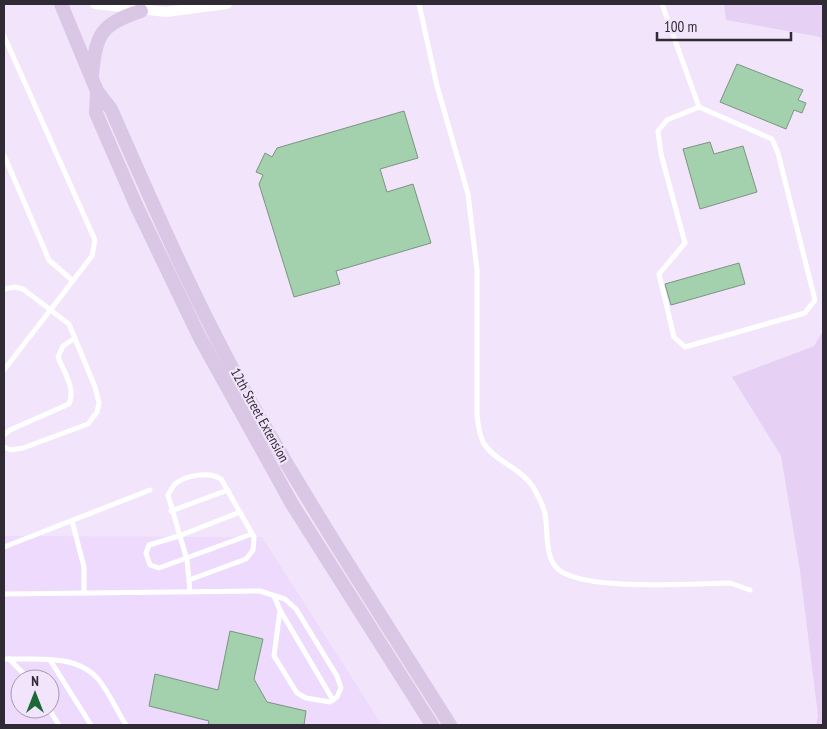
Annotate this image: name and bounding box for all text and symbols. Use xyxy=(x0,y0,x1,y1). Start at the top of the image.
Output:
scale bar xyxy=(657,10,791,42)
text: 100 m xyxy=(664,17,697,36)
street label: 12th Street Extension xyxy=(227,365,293,465)
north arrow xyxy=(10,669,60,719)
text: N xyxy=(31,672,39,690)

